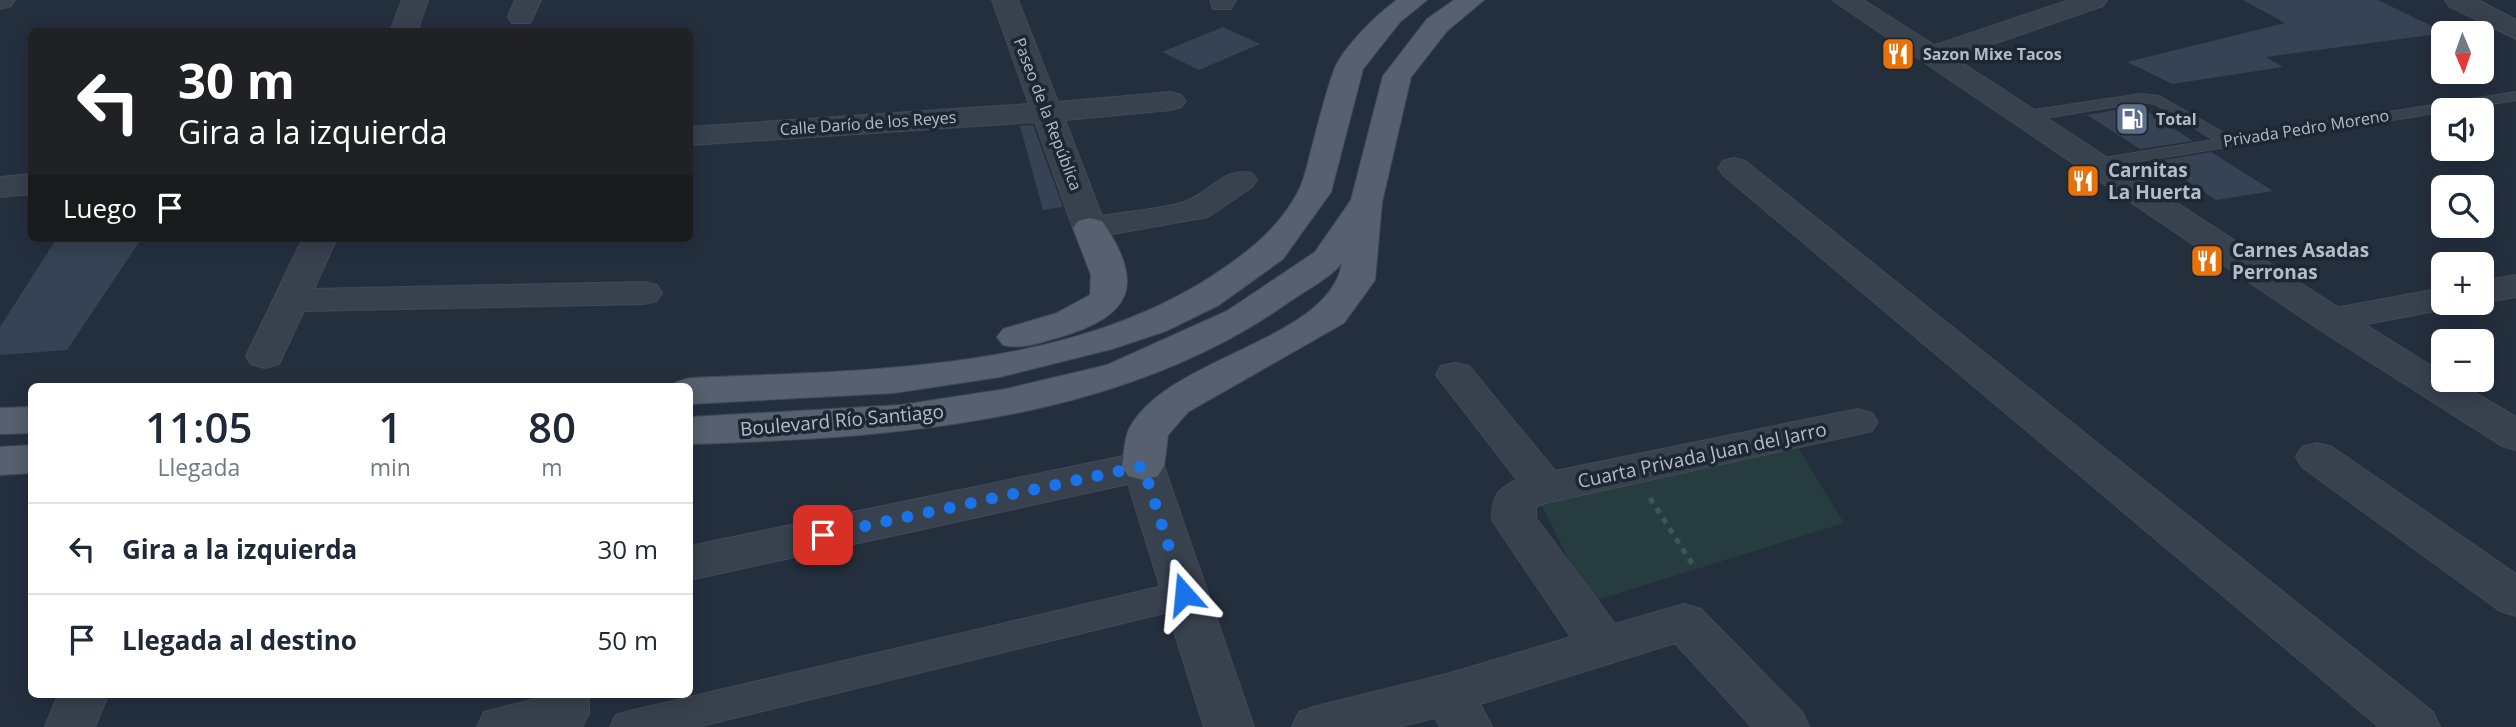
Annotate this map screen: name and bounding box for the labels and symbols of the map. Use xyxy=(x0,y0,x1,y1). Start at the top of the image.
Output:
north arrow xyxy=(2431,21,2494,84)
street label: Paseo de la República xyxy=(1009,35,1087,193)
restaurant icon: Sazon Mixe Tacos xyxy=(1879,35,1917,73)
place label: Sazon Mixe Tacos xyxy=(1923,43,2062,65)
fuel station icon: Total xyxy=(2113,100,2151,138)
street label: Privada Pedro Moreno xyxy=(2221,104,2391,152)
street label: Calle Darío de los Reyes xyxy=(779,106,957,140)
place label: Total xyxy=(2156,108,2197,130)
place label: Carnitas La Huerta xyxy=(2108,157,2202,205)
restaurant icon: Carnitas La Huerta xyxy=(2064,162,2102,200)
place label: Carnes Asadas Perronas xyxy=(2232,237,2369,285)
restaurant icon: Carnes Asadas Perronas xyxy=(2188,242,2226,280)
street label: Boulevard Río Santiago xyxy=(739,398,945,442)
street label: Cuarta Privada Juan del Jarro xyxy=(1575,416,1829,494)
pin xyxy=(793,505,853,565)
position arrow xyxy=(1147,557,1221,631)

